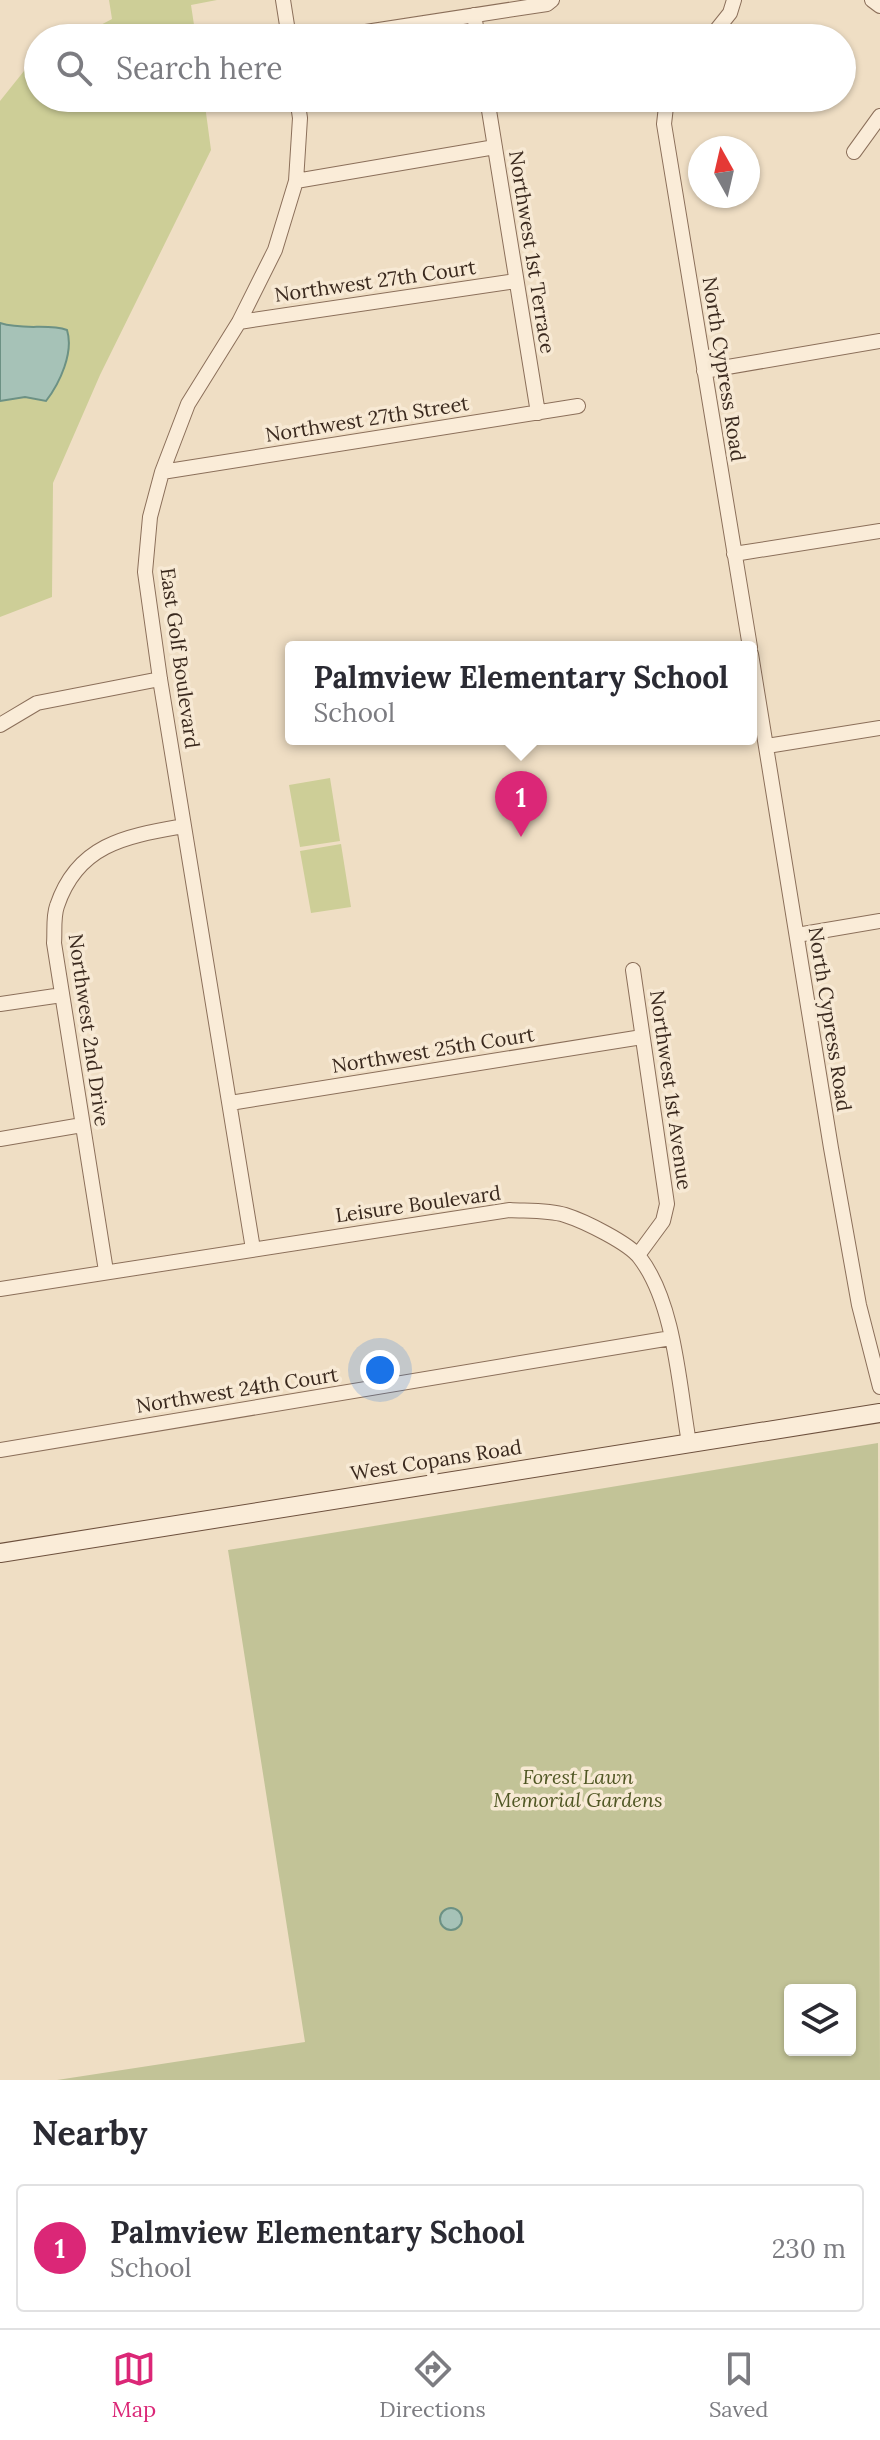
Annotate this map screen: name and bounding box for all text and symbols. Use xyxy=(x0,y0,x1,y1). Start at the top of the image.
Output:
search box xyxy=(24,24,856,112)
icon: search xyxy=(52,46,96,90)
text: Search here xyxy=(116,49,283,87)
north arrow xyxy=(688,136,760,208)
street label: Northwest 1st Terrace xyxy=(504,149,561,355)
street label: Northwest 27th Court xyxy=(273,254,478,307)
street label: North Cypress Road xyxy=(698,275,751,463)
street label: Northwest 27th Street xyxy=(263,390,471,447)
street label: East Golf Boulevard xyxy=(155,566,206,750)
popup xyxy=(285,641,757,745)
text: Palmview Elementary School xyxy=(314,658,728,696)
text: School xyxy=(314,696,395,729)
pin: 1 xyxy=(495,771,547,837)
street label: North Cypress Road xyxy=(804,925,857,1113)
street label: Northwest 2nd Drive xyxy=(64,932,115,1128)
street label: Northwest 1st Avenue xyxy=(645,988,698,1192)
street label: Northwest 25th Court xyxy=(330,1021,536,1078)
street label: Leisure Boulevard xyxy=(334,1180,502,1227)
your location xyxy=(360,1350,400,1390)
street label: Northwest 24th Court xyxy=(134,1361,340,1418)
street label: West Copans Road xyxy=(348,1434,523,1485)
park label: Forest Lawn Memorial Gardens xyxy=(493,1764,663,1812)
map controls xyxy=(784,1984,856,2056)
button: layers xyxy=(784,1984,856,2056)
text: Nearby xyxy=(32,2111,148,2154)
text: Palmview Elementary School xyxy=(110,2213,525,2251)
text: 1 xyxy=(55,2232,65,2265)
text: 230 m xyxy=(772,2232,846,2265)
text: School xyxy=(110,2251,192,2284)
tab: Map xyxy=(112,2347,156,2423)
tab: Directions xyxy=(379,2347,486,2423)
tab: Saved xyxy=(709,2347,768,2423)

